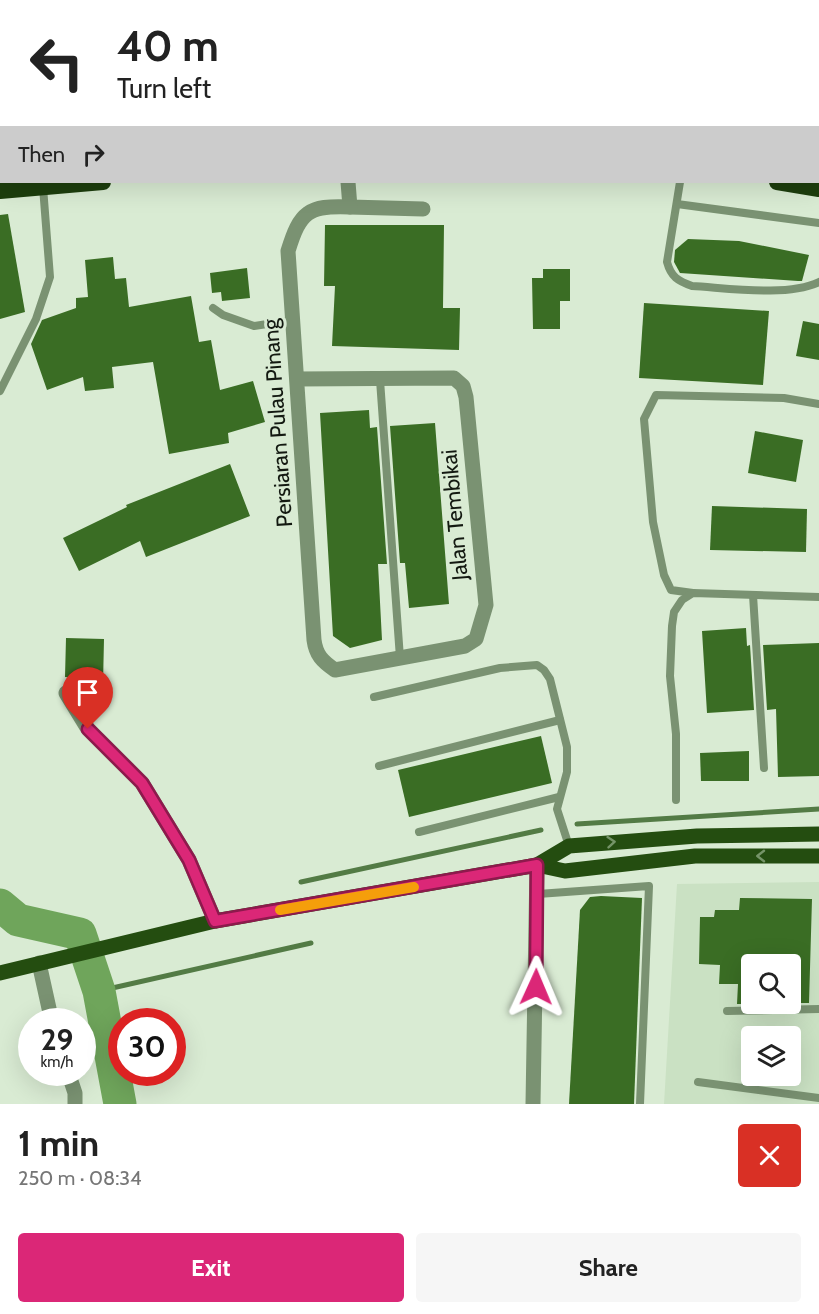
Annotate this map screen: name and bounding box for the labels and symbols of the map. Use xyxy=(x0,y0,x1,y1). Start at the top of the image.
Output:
street label: Persiaran Pulau Pinang xyxy=(257,317,298,528)
street label: Jalan Tembikai xyxy=(435,448,474,583)
pin xyxy=(62,667,113,729)
one-way arrow xyxy=(606,836,615,849)
one-way arrow xyxy=(756,850,765,862)
position arrow xyxy=(504,955,568,1019)
speed limit sign: 30 xyxy=(108,1008,186,1086)

